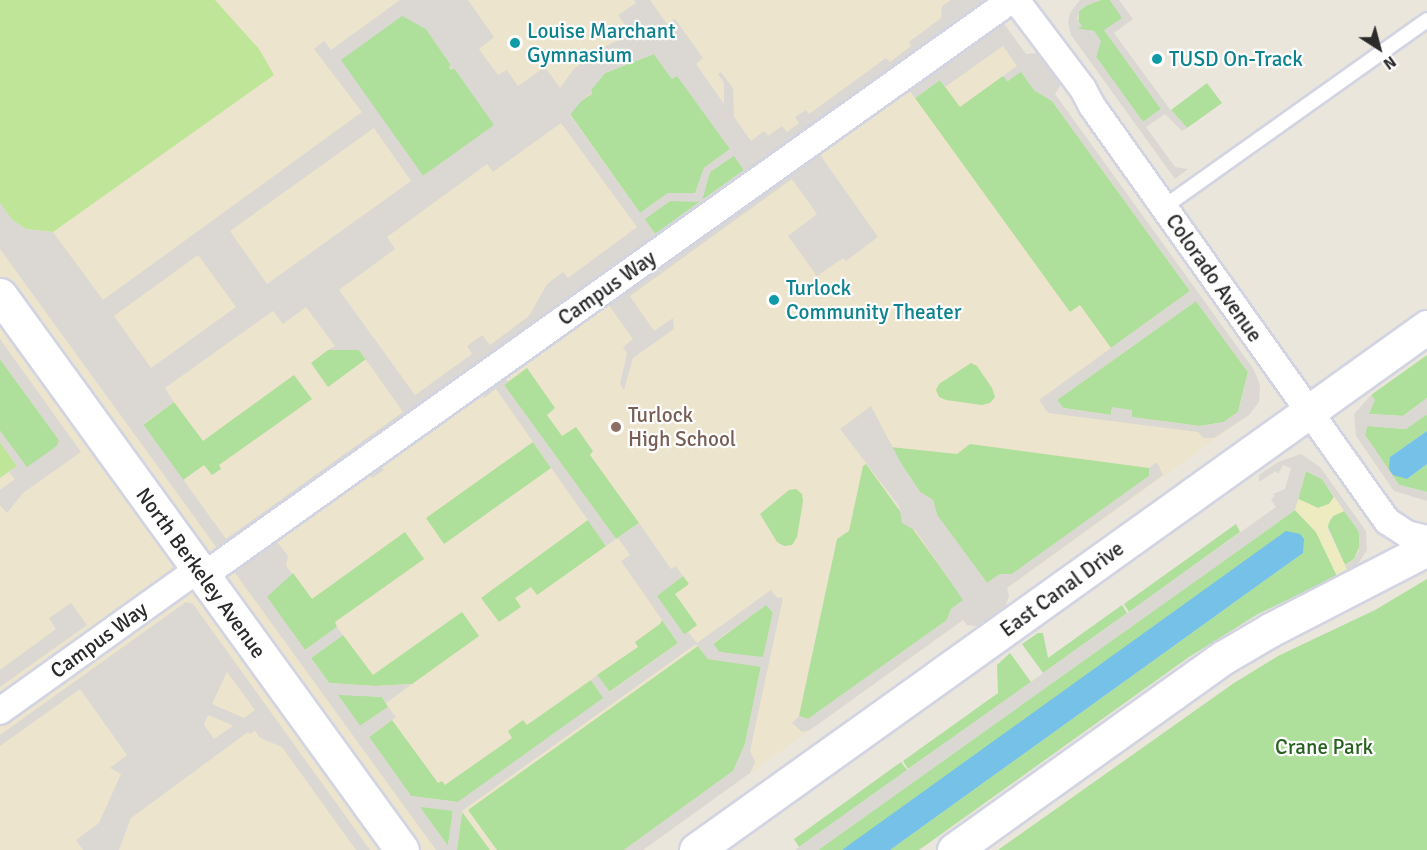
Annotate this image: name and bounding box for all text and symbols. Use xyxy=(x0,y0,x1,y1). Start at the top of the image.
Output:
place label: Louise Marchant Gymnasium xyxy=(527,18,675,68)
north arrow xyxy=(1349,18,1409,78)
marker: Louise Marchant Gymnasium xyxy=(508,36,522,50)
place label: TUSD On-Track xyxy=(1169,46,1303,72)
text: N xyxy=(1379,51,1400,74)
marker: TUSD On-Track xyxy=(1150,52,1164,66)
street label: Colorado Avenue xyxy=(1160,209,1268,347)
street label: Campus Way xyxy=(553,245,661,331)
place label: Turlock Community Theater xyxy=(786,275,961,325)
marker: Turlock Community Theater xyxy=(767,293,781,307)
place label: Turlock High School xyxy=(628,402,736,452)
marker: Turlock High School xyxy=(609,420,623,434)
street label: North Berkeley Avenue xyxy=(131,483,271,663)
street label: East Canal Drive xyxy=(995,536,1129,642)
street label: Campus Way xyxy=(46,596,152,684)
park label: Crane Park xyxy=(1275,734,1373,760)

